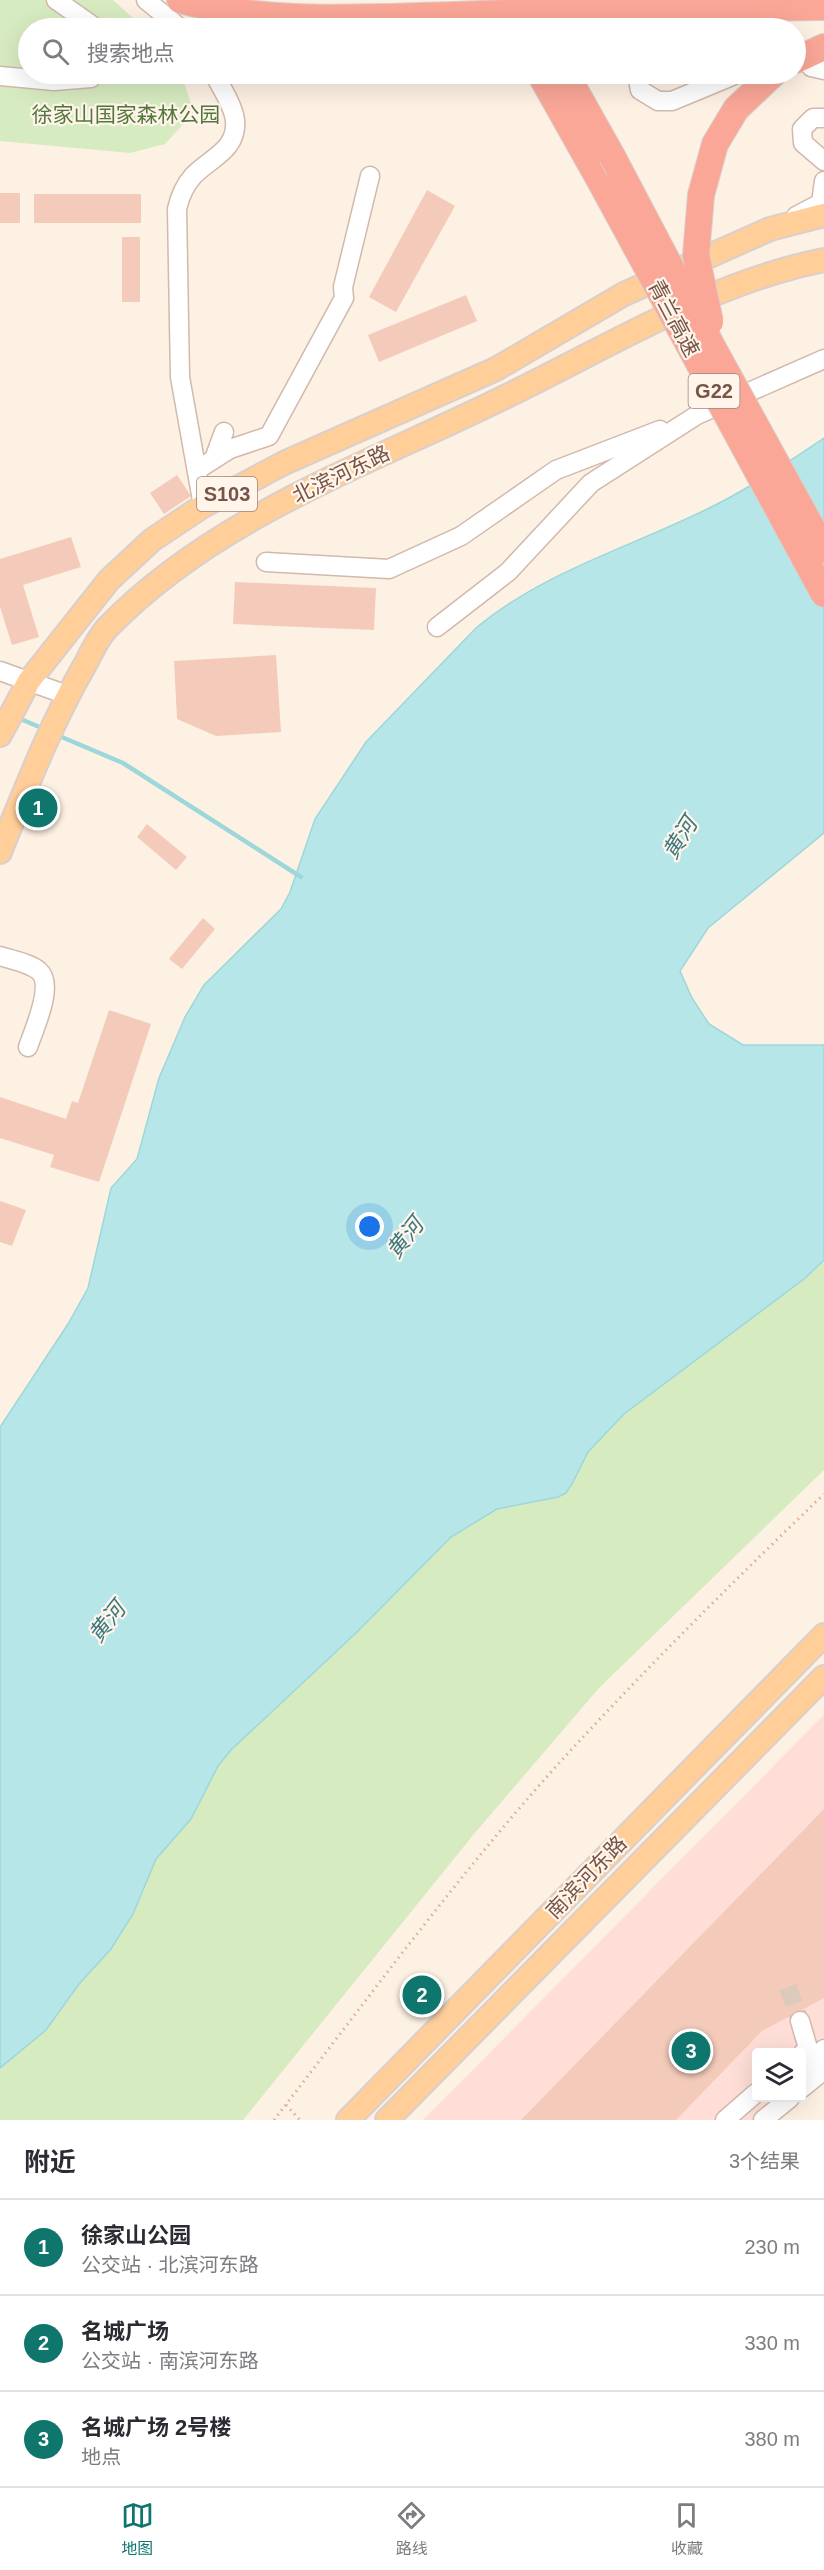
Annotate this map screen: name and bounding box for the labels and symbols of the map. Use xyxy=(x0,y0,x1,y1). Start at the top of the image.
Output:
park label: 徐家山国家森林公园 xyxy=(32,103,221,126)
street label: 青兰高速 xyxy=(644,276,704,360)
road number: G22 xyxy=(688,374,740,408)
street label: 北滨河东路 xyxy=(289,441,393,507)
road number: S103 xyxy=(197,477,257,511)
pin: 1 xyxy=(18,786,57,830)
water label: 黄河 xyxy=(658,809,704,863)
water label: 黄河 xyxy=(382,1210,431,1263)
your location xyxy=(355,1212,384,1241)
water label: 黄河 xyxy=(84,1594,133,1647)
street label: 南滨河东路 xyxy=(541,1831,631,1923)
pin: 2 xyxy=(402,1972,442,2018)
pin: 3 xyxy=(672,2028,710,2074)

